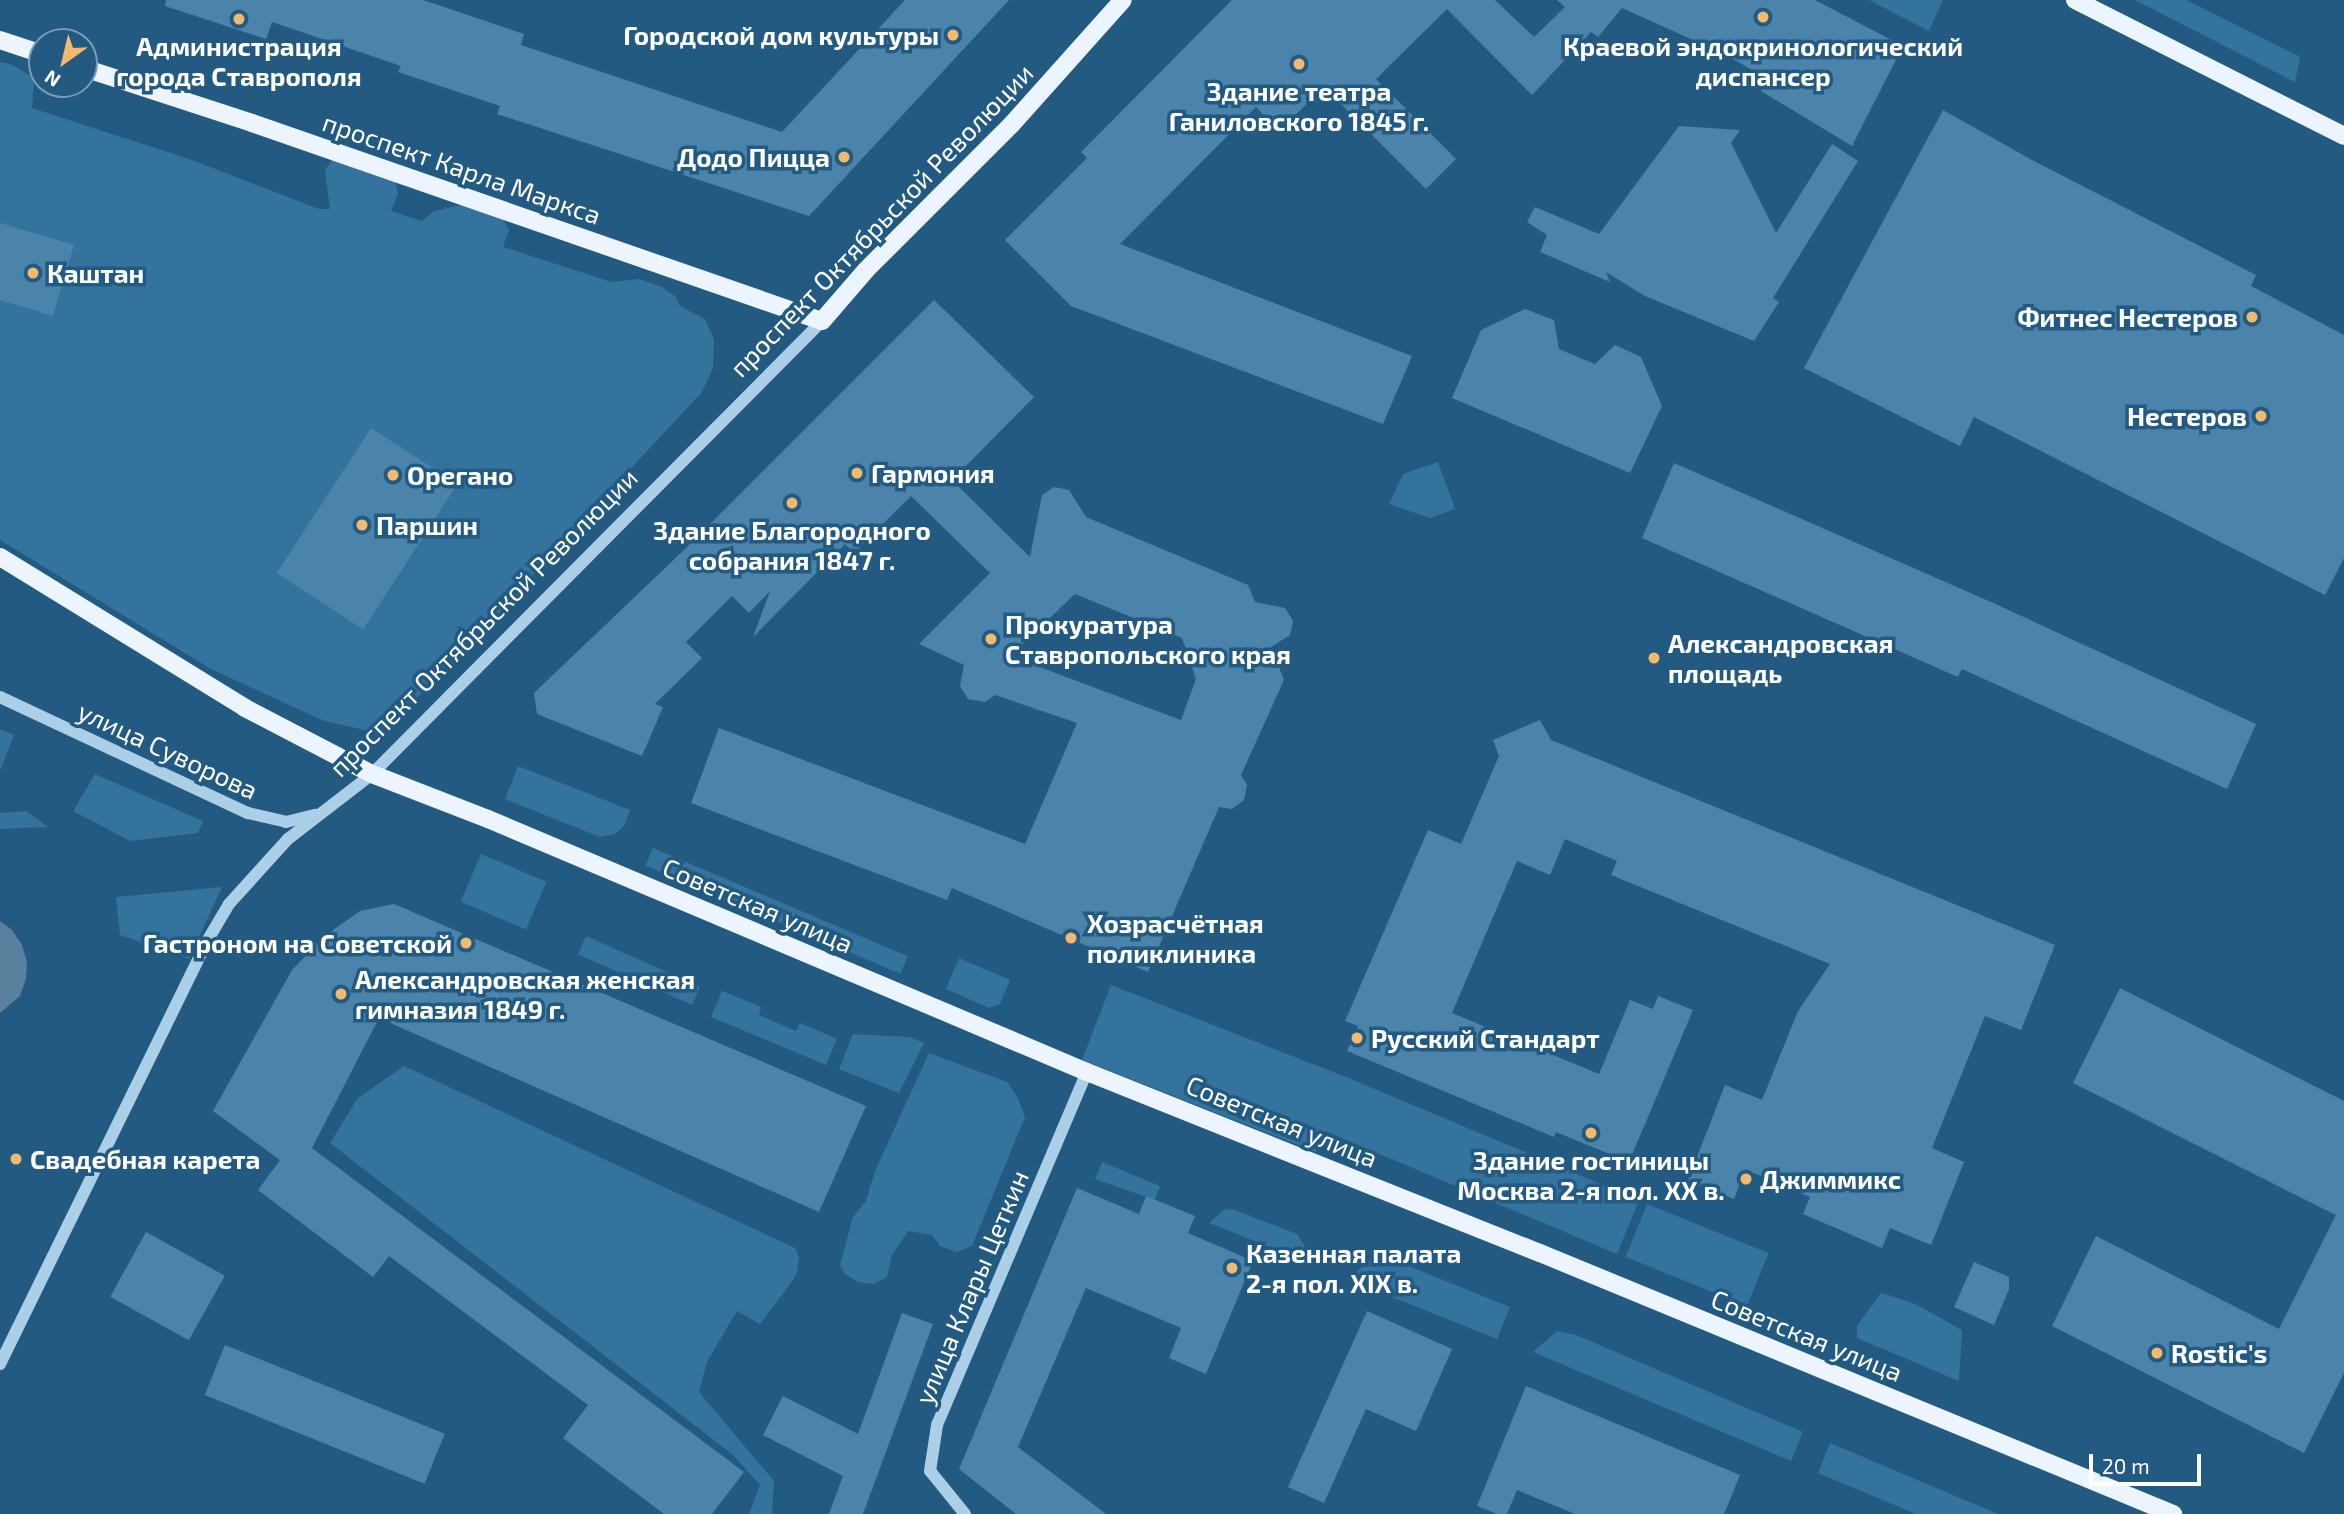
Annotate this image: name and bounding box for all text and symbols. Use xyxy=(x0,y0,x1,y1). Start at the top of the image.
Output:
marker: Краевой эндокринологический диспансер xyxy=(1753,7,1773,27)
marker: Администрация города Ставрополя xyxy=(231,11,247,27)
place label: Городской дом культуры xyxy=(623,19,939,51)
marker: Городской дом культуры xyxy=(945,27,961,43)
north arrow xyxy=(28,28,98,98)
place label: Администрация города Ставрополя xyxy=(116,30,362,92)
place label: Краевой эндокринологический диспансер xyxy=(1563,30,1963,92)
marker: Здание театра Ганиловского 1845 г. xyxy=(1291,56,1307,72)
street label: проспект Октябрьской Революции xyxy=(723,57,1039,383)
text: N xyxy=(40,66,64,93)
place label: Здание театра Ганиловского 1845 г. xyxy=(1169,75,1429,136)
street label: проспект Карла Маркса xyxy=(319,106,605,230)
place label: Додо Пицца xyxy=(677,141,830,173)
marker: Додо Пицца xyxy=(836,149,852,165)
place label: Каштан xyxy=(47,257,144,289)
marker: Каштан xyxy=(25,265,41,281)
place label: Фитнес Нестеров xyxy=(2017,301,2238,333)
marker: Фитнес Нестеров xyxy=(2244,309,2260,325)
place label: Нестеров xyxy=(2127,400,2247,432)
marker: Нестеров xyxy=(2253,408,2269,424)
place label: Гармония xyxy=(871,457,995,489)
place label: Орегано xyxy=(407,459,513,491)
street label: проспект Октябрьской Революции xyxy=(322,461,644,783)
marker: Гармония xyxy=(849,465,865,481)
marker: Орегано xyxy=(385,467,401,483)
marker: Здание Благородного собрания 1847 г. xyxy=(784,495,800,511)
place label: Паршин xyxy=(376,509,478,541)
place label: Здание Благородного собрания 1847 г. xyxy=(653,514,931,576)
marker: Паршин xyxy=(354,517,370,533)
place label: Прокуратура Ставропольского края xyxy=(1005,608,1291,670)
place label: Александровская площадь xyxy=(1668,627,1893,688)
marker: Прокуратура Ставропольского края xyxy=(983,631,999,647)
marker: Александровская площадь xyxy=(1646,650,1662,666)
street label: улица Суворова xyxy=(73,695,263,805)
street label: Советская улица xyxy=(658,851,858,959)
place label: Хозрасчётная поликлиника xyxy=(1087,907,1264,968)
place label: Гастроном на Советской xyxy=(143,927,452,959)
marker: Хозрасчётная поликлиника xyxy=(1061,928,1081,948)
marker: Гастроном на Советской xyxy=(458,935,474,951)
place label: Александровская женская гимназия 1849 г. xyxy=(355,963,695,1024)
marker: Александровская женская гимназия 1849 г. xyxy=(333,986,349,1002)
place label: Русский Стандарт xyxy=(1371,1022,1600,1054)
marker: Русский Стандарт xyxy=(1349,1030,1365,1046)
street label: Советская улица xyxy=(1182,1068,1382,1174)
marker: Здание гостиницы Москва 2-я пол. ХХ в. xyxy=(1583,1125,1599,1141)
place label: Свадебная карета xyxy=(30,1143,260,1175)
place label: Здание гостиницы Москва 2-я пол. ХХ в. xyxy=(1457,1144,1725,1206)
marker: Свадебная карета xyxy=(8,1151,24,1167)
place label: Джиммикс xyxy=(1760,1163,1901,1195)
street label: улица Клары Цеткин xyxy=(908,1165,1034,1409)
marker: Джиммикс xyxy=(1738,1171,1754,1187)
place label: Казенная палата 2-я пол. XIX в. xyxy=(1246,1237,1461,1298)
marker: Казенная палата 2-я пол. XIX в. xyxy=(1224,1260,1240,1276)
street label: Советская улица xyxy=(1707,1282,1907,1388)
place label: Rostic's xyxy=(2171,1337,2267,1369)
marker: Rostic's xyxy=(2149,1345,2165,1361)
scale bar xyxy=(2092,1440,2204,1484)
text: 20 m xyxy=(2102,1453,2150,1478)

